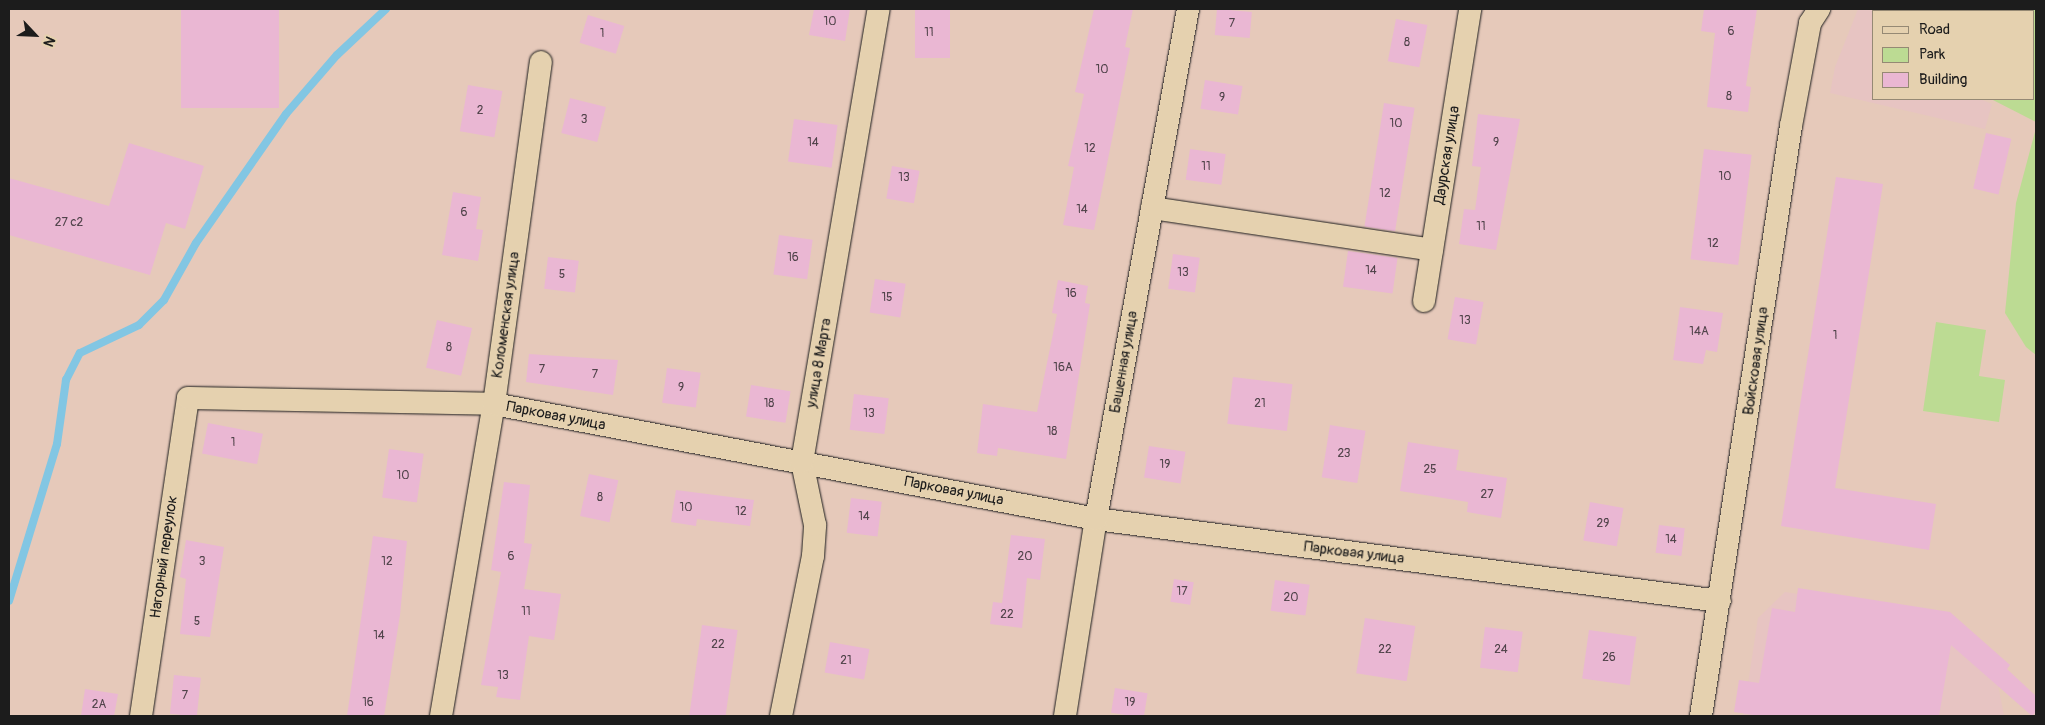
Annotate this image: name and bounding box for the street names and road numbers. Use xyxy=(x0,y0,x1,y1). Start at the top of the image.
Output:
street label: Даурская улица xyxy=(1430,104,1464,206)
street label: Коломенская улица xyxy=(488,251,524,379)
street label: Войсковая улица xyxy=(1739,306,1773,416)
street label: Башенная улица xyxy=(1106,309,1142,415)
street label: улица 8 Марта xyxy=(802,317,836,409)
street label: Парковая улица xyxy=(505,398,607,434)
street label: Парковая улица xyxy=(903,473,1005,509)
street label: Нагорный переулок xyxy=(146,494,182,620)
street label: Парковая улица xyxy=(1303,538,1405,568)

